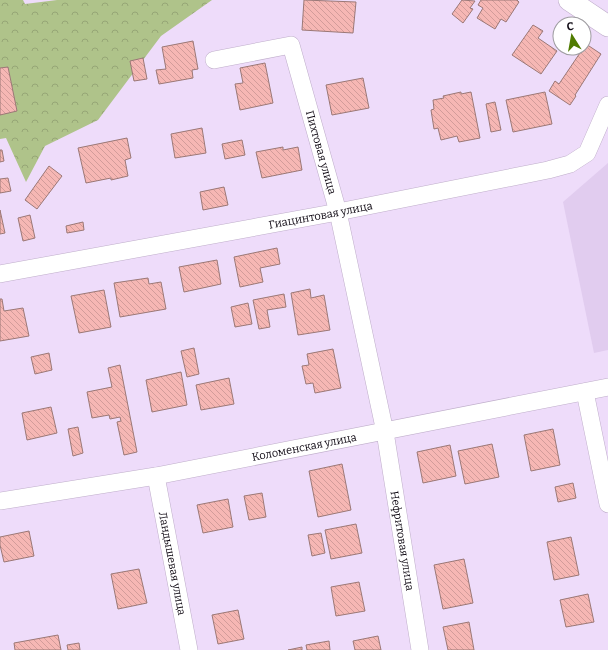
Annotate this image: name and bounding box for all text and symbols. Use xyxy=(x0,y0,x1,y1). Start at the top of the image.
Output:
north arrow xyxy=(552,16,592,56)
text: С xyxy=(566,20,575,34)
street label: Пихтовая улица xyxy=(303,109,339,196)
street label: Гиацинтовая улица xyxy=(268,199,374,232)
street label: Коломенская улица xyxy=(251,431,358,464)
street label: Нефритовая улица xyxy=(388,490,416,592)
street label: Ландышевая улица xyxy=(156,511,188,616)

